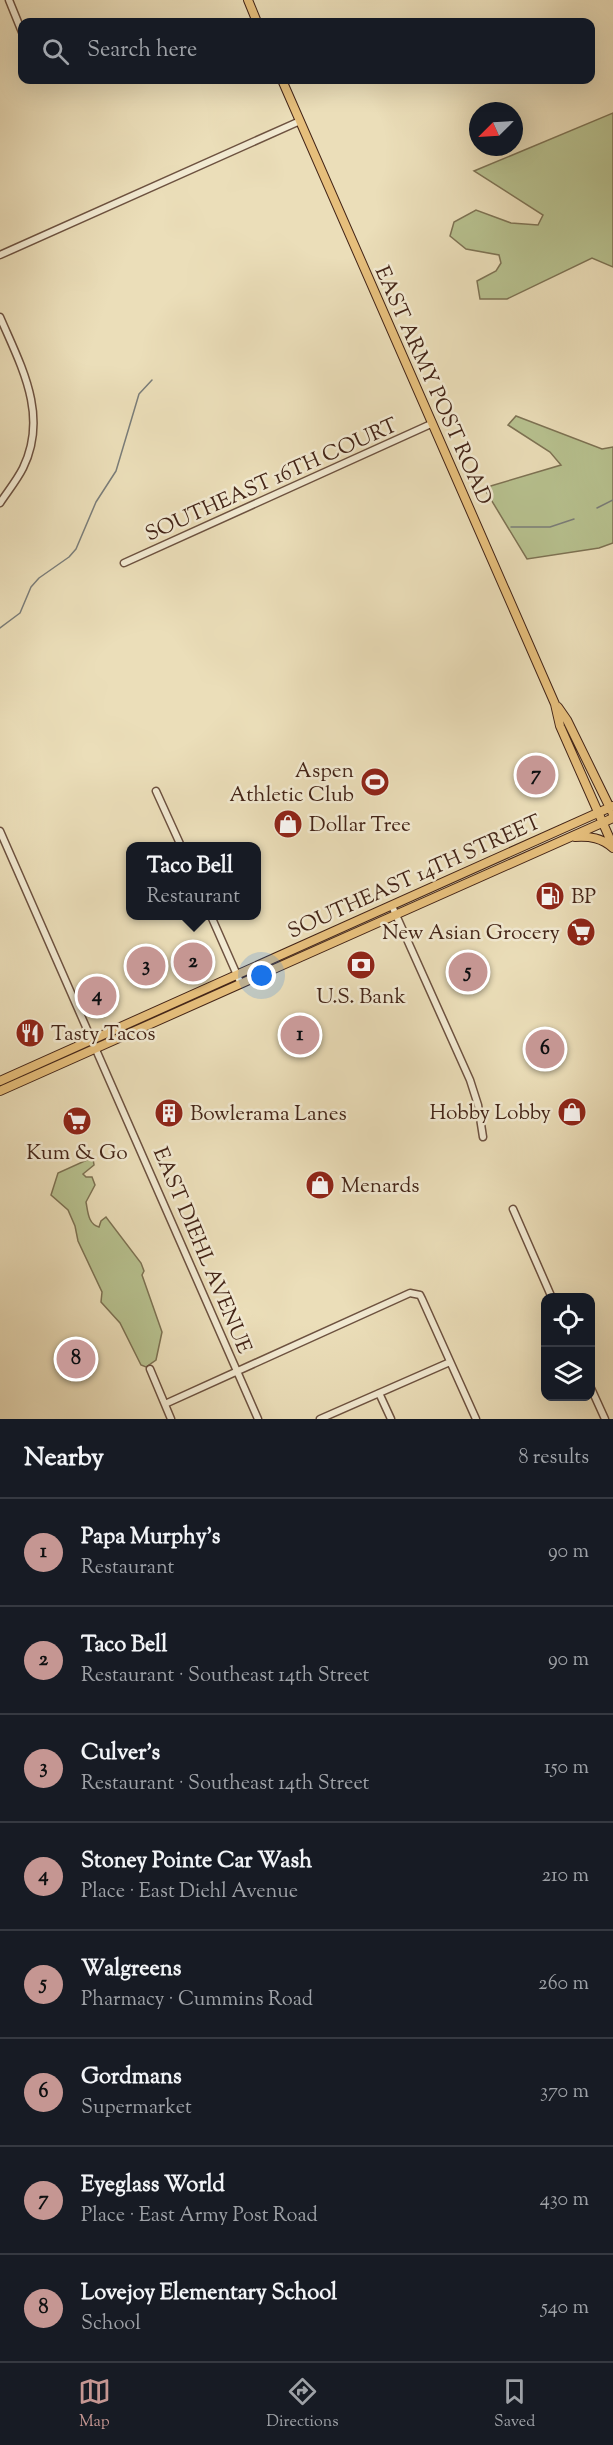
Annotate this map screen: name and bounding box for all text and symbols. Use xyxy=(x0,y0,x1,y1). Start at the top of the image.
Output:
search box xyxy=(18,18,595,84)
icon: search xyxy=(39,35,72,68)
text: Search here xyxy=(87,35,197,67)
north arrow xyxy=(469,102,523,156)
street label: EAST ARMY POST ROAD xyxy=(366,262,498,510)
street label: SOUTHEAST 16TH COURT xyxy=(141,411,403,550)
pin: 7 xyxy=(516,752,556,798)
place label: Aspen Athletic Club xyxy=(229,757,354,811)
sports icon: Aspen Athletic Club xyxy=(359,766,391,798)
shop icon: Dollar Tree xyxy=(272,808,304,840)
street label: SOUTHEAST 14TH STREET xyxy=(283,808,546,947)
place label: Dollar Tree xyxy=(309,811,411,841)
popup xyxy=(126,842,261,920)
text: Taco Bell xyxy=(147,851,233,883)
fuel station icon: BP xyxy=(534,880,566,912)
text: Restaurant xyxy=(147,883,240,912)
place label: BP xyxy=(571,883,596,913)
supermarket icon: New Asian Grocery xyxy=(565,916,597,948)
place label: New Asian Grocery xyxy=(382,919,561,949)
pin: 2 xyxy=(174,940,212,984)
pin: 3 xyxy=(126,944,166,988)
bank icon: U.S. Bank xyxy=(345,949,377,981)
pin: 5 xyxy=(448,950,488,994)
your location xyxy=(247,961,276,990)
pin: 4 xyxy=(78,974,116,1018)
place label: U.S. Bank xyxy=(316,983,406,1013)
pin: 1 xyxy=(280,1012,320,1058)
restaurant icon: Tasty Tacos xyxy=(14,1017,46,1049)
place label: Tasty Tacos xyxy=(51,1020,156,1050)
pin: 6 xyxy=(526,1026,564,1072)
shop icon: Hobby Lobby xyxy=(556,1096,588,1128)
building icon: Bowlerama Lanes xyxy=(153,1097,185,1129)
place label: Hobby Lobby xyxy=(429,1099,552,1129)
place label: Bowlerama Lanes xyxy=(190,1100,347,1130)
supermarket icon: Kum & Go xyxy=(61,1105,93,1137)
place label: Kum & Go xyxy=(26,1139,128,1169)
street label: EAST DIEHL AVENUE xyxy=(144,1143,258,1359)
shop icon: Menards xyxy=(304,1169,336,1201)
place label: Menards xyxy=(341,1172,420,1202)
map controls xyxy=(541,1293,595,1401)
button: locate xyxy=(541,1293,595,1347)
pin: 8 xyxy=(56,1336,96,1382)
button: layers xyxy=(541,1347,595,1401)
text: Nearby xyxy=(24,1440,104,1477)
text: 8 results xyxy=(518,1444,589,1473)
text: Papa Murphy's xyxy=(81,1522,220,1554)
text: 1 xyxy=(40,1538,47,1567)
text: 90 m xyxy=(548,1538,589,1567)
text: Restaurant xyxy=(81,1554,174,1583)
text: Taco Bell xyxy=(81,1630,167,1662)
text: 2 xyxy=(39,1646,48,1675)
text: 90 m xyxy=(548,1646,589,1675)
text: Restaurant · Southeast 14th Street xyxy=(81,1662,369,1691)
text: Culver's xyxy=(81,1738,160,1770)
text: 3 xyxy=(39,1754,48,1783)
text: 150 m xyxy=(544,1754,589,1783)
text: Restaurant · Southeast 14th Street xyxy=(81,1770,369,1799)
text: Stoney Pointe Car Wash xyxy=(81,1846,312,1878)
text: 4 xyxy=(38,1862,49,1891)
text: 210 m xyxy=(542,1862,589,1891)
text: Place · East Diehl Avenue xyxy=(81,1878,298,1907)
text: Walgreens xyxy=(81,1954,181,1986)
text: 5 xyxy=(40,1970,47,1999)
text: 260 m xyxy=(538,1970,589,1999)
text: Pharmacy · Cummins Road xyxy=(81,1986,313,2015)
text: Gordmans xyxy=(81,2062,182,2094)
text: 6 xyxy=(39,2078,48,2107)
text: 370 m xyxy=(540,2078,589,2107)
text: Supermarket xyxy=(81,2094,192,2123)
text: Eyeglass World xyxy=(81,2170,225,2202)
text: 7 xyxy=(38,2186,49,2215)
text: 430 m xyxy=(540,2186,589,2215)
text: Place · East Army Post Road xyxy=(81,2202,318,2231)
text: Lovejoy Elementary School xyxy=(81,2278,337,2310)
text: 8 xyxy=(39,2294,49,2323)
text: 540 m xyxy=(541,2294,589,2323)
text: School xyxy=(81,2310,141,2339)
tab: Map xyxy=(78,2375,111,2434)
tab: Directions xyxy=(266,2375,339,2434)
tab: Saved xyxy=(494,2375,535,2434)

